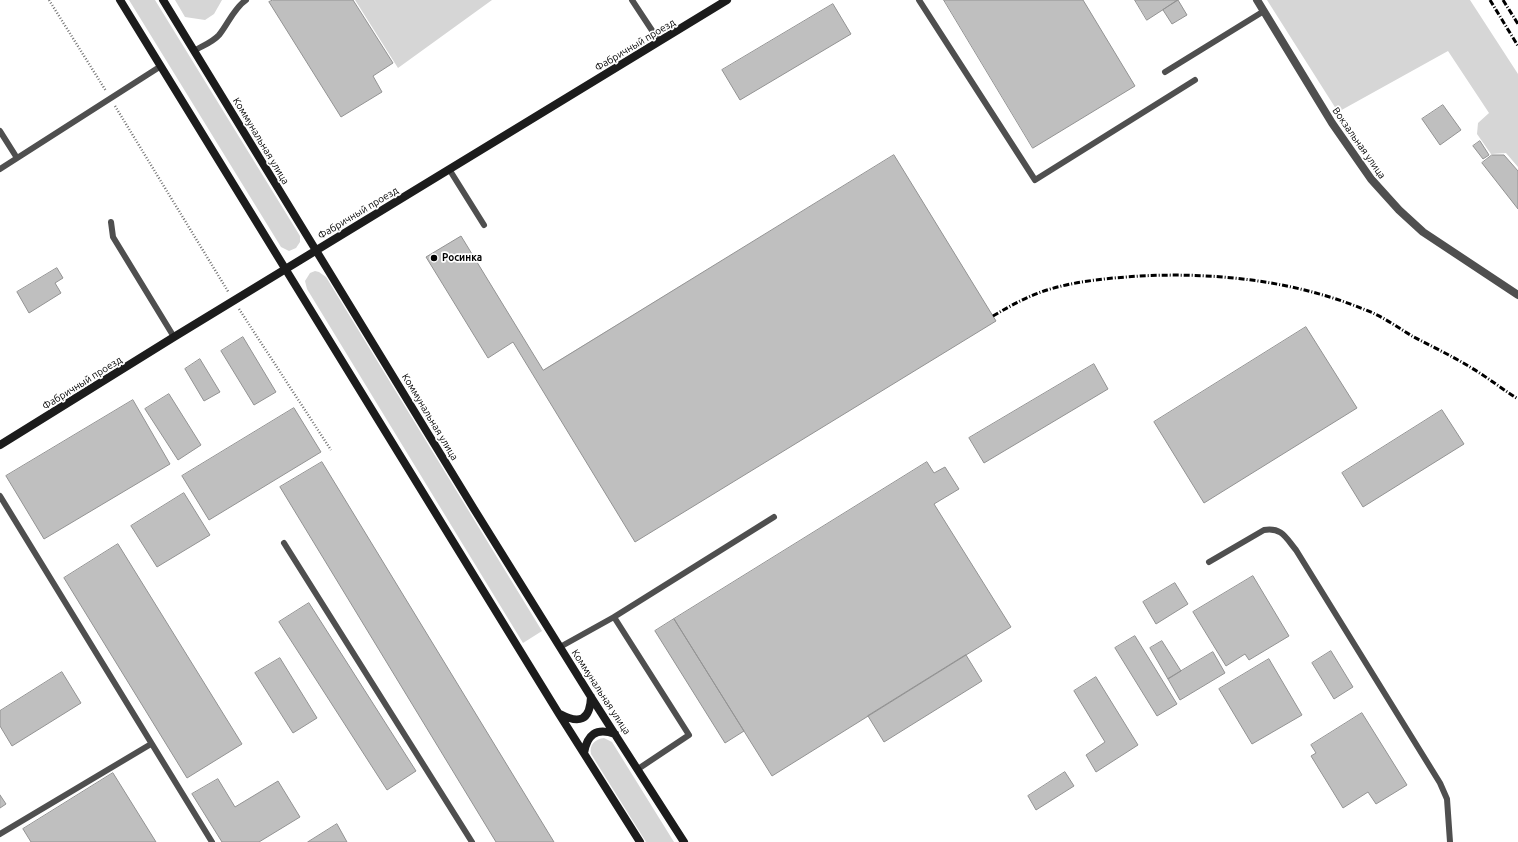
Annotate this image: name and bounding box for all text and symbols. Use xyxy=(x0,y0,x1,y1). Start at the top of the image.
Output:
street label: Фабричный проезд xyxy=(593,16,677,74)
street label: Коммунальная улица xyxy=(230,95,292,187)
street label: Вокзальная улица xyxy=(1330,105,1388,181)
street label: Фабричный проезд xyxy=(316,184,400,242)
place label: Росинка xyxy=(442,252,482,264)
marker: Росинка xyxy=(429,253,439,263)
street label: Фабричный проезд xyxy=(40,354,124,412)
street label: Коммунальная улица xyxy=(399,371,461,463)
street label: Коммунальная улица xyxy=(569,647,633,737)

